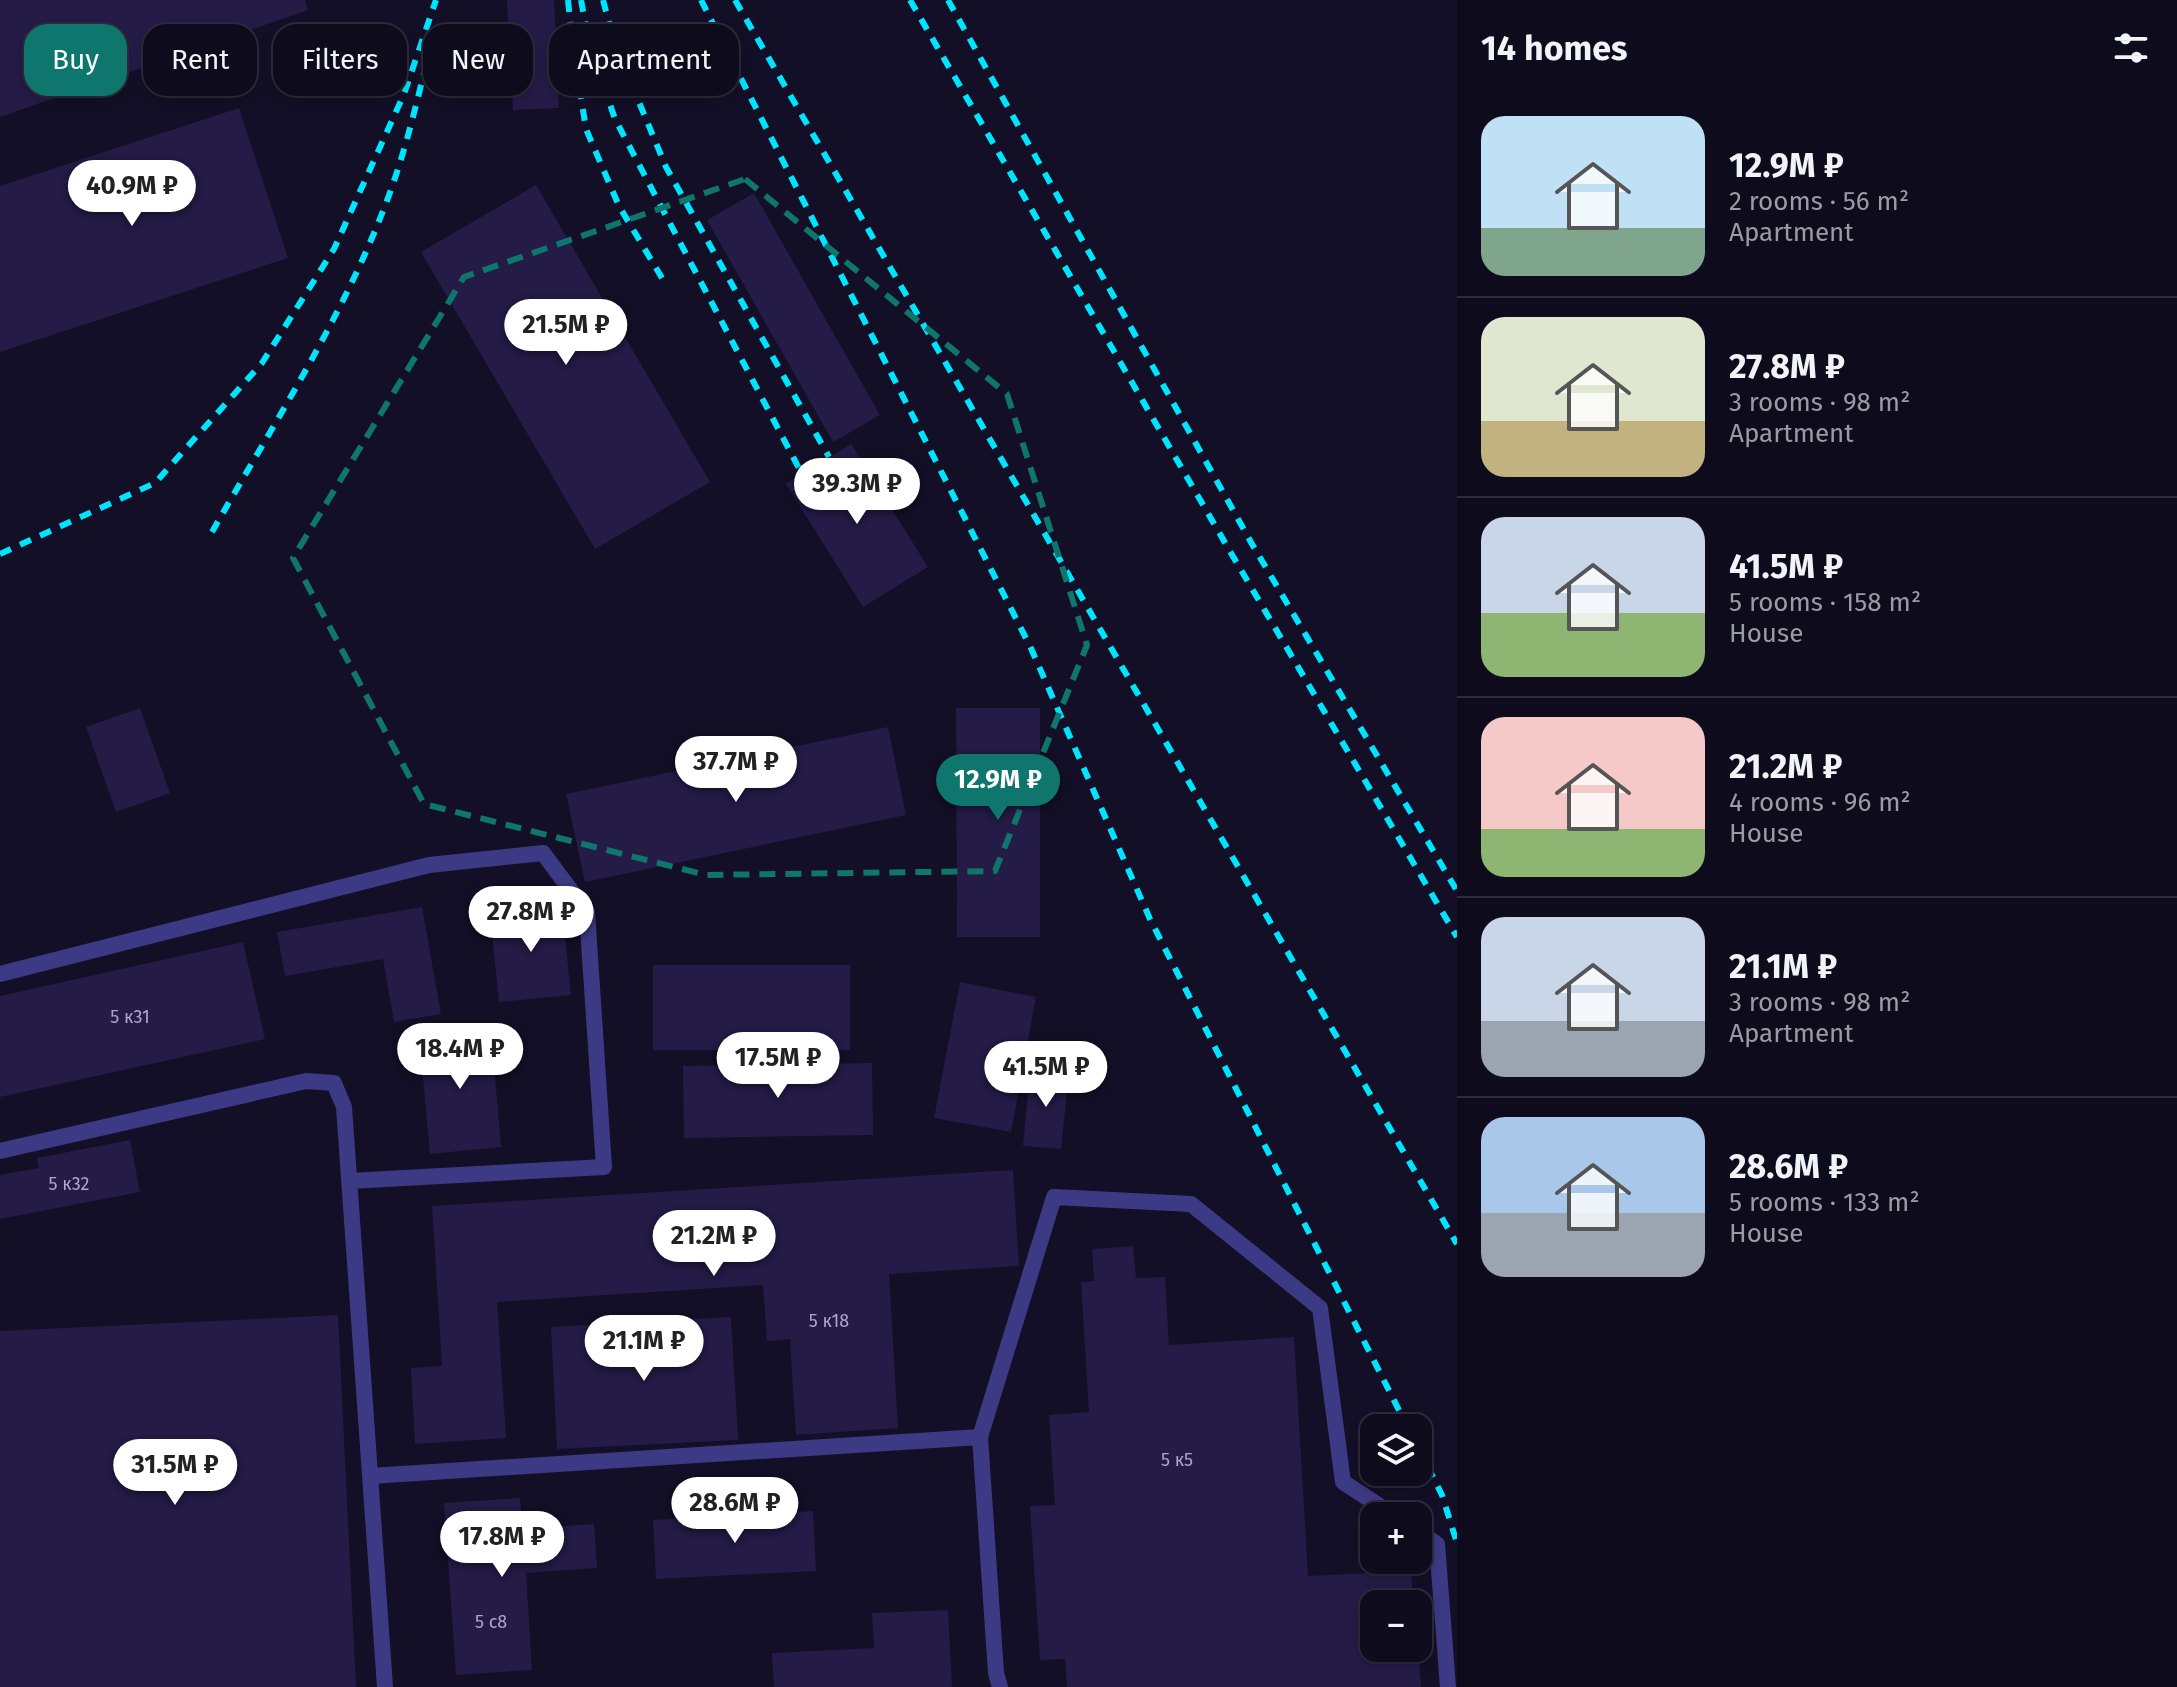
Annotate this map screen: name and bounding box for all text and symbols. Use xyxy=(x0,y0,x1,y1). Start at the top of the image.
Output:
chip: Buy xyxy=(24,24,127,96)
chip: Rent xyxy=(143,24,257,96)
chip: Filters xyxy=(273,24,407,96)
chip: New xyxy=(423,24,533,96)
chip: Apartment xyxy=(549,24,739,96)
icon: filters xyxy=(2109,26,2153,70)
text: 14 homes xyxy=(1481,28,1627,69)
text: 12.9M ₽ xyxy=(1729,145,1844,186)
icon: home xyxy=(1545,148,1641,244)
pin: 40.9M ₽ xyxy=(58,160,206,228)
text: 40.9M ₽ xyxy=(86,170,178,201)
text: 2 rooms · 56 m² xyxy=(1729,186,1909,217)
text: Apartment xyxy=(1729,217,1854,248)
pin: 21.5M ₽ xyxy=(492,299,640,367)
text: 21.5M ₽ xyxy=(522,309,610,340)
text: 27.8M ₽ xyxy=(1729,346,1845,387)
icon: home xyxy=(1545,349,1641,445)
text: 3 rooms · 98 m² xyxy=(1729,387,1910,418)
text: Apartment xyxy=(1729,418,1854,449)
pin: 39.3M ₽ xyxy=(783,458,931,526)
text: 39.3M ₽ xyxy=(812,468,902,499)
text: 41.5M ₽ xyxy=(1729,546,1843,587)
icon: home xyxy=(1545,549,1641,645)
text: 5 rooms · 158 m² xyxy=(1729,587,1921,618)
text: House xyxy=(1729,618,1803,649)
pin: 37.7M ₽ xyxy=(662,736,810,804)
text: 37.7M ₽ xyxy=(693,746,779,777)
text: 21.2M ₽ xyxy=(1729,746,1842,787)
icon: home xyxy=(1545,749,1641,845)
pin: 12.9M ₽ xyxy=(924,754,1072,822)
text: 12.9M ₽ xyxy=(954,764,1042,795)
text: 4 rooms · 96 m² xyxy=(1729,787,1911,818)
text: House xyxy=(1729,818,1803,849)
pin: 27.8M ₽ xyxy=(457,886,605,954)
text: 27.8M ₽ xyxy=(487,896,575,927)
text: 21.1M ₽ xyxy=(1729,946,1837,987)
icon: home xyxy=(1545,949,1641,1045)
text: 3 rooms · 98 m² xyxy=(1729,987,1910,1018)
house number: 5 к31 xyxy=(110,1006,150,1028)
text: Apartment xyxy=(1729,1018,1854,1049)
pin: 18.4M ₽ xyxy=(386,1023,534,1091)
pin: 17.5M ₽ xyxy=(704,1032,852,1100)
text: 18.4M ₽ xyxy=(415,1033,505,1064)
pin: 41.5M ₽ xyxy=(972,1041,1120,1109)
text: 17.5M ₽ xyxy=(735,1042,821,1073)
text: 41.5M ₽ xyxy=(1002,1051,1090,1082)
text: 28.6M ₽ xyxy=(1729,1146,1848,1187)
icon: home xyxy=(1545,1149,1641,1245)
house number: 5 к32 xyxy=(49,1173,90,1195)
text: 5 rooms · 133 m² xyxy=(1729,1187,1920,1218)
pin: 21.2M ₽ xyxy=(640,1210,788,1278)
text: House xyxy=(1729,1218,1803,1249)
text: 21.2M ₽ xyxy=(671,1220,757,1251)
house number: 5 к18 xyxy=(809,1310,849,1332)
pin: 21.1M ₽ xyxy=(570,1315,718,1383)
text: 21.1M ₽ xyxy=(603,1325,685,1356)
map controls xyxy=(1360,1414,1432,1662)
button: layers xyxy=(1360,1414,1432,1486)
pin: 31.5M ₽ xyxy=(101,1439,249,1507)
text: 31.5M ₽ xyxy=(131,1449,219,1480)
house number: 5 к5 xyxy=(1161,1449,1193,1471)
pin: 28.6M ₽ xyxy=(661,1477,809,1545)
text: 28.6M ₽ xyxy=(689,1487,781,1518)
button: + xyxy=(1360,1502,1432,1574)
pin: 17.8M ₽ xyxy=(428,1511,576,1579)
text: 17.8M ₽ xyxy=(458,1521,546,1552)
button: − xyxy=(1360,1590,1432,1662)
house number: 5 с8 xyxy=(475,1611,507,1633)

